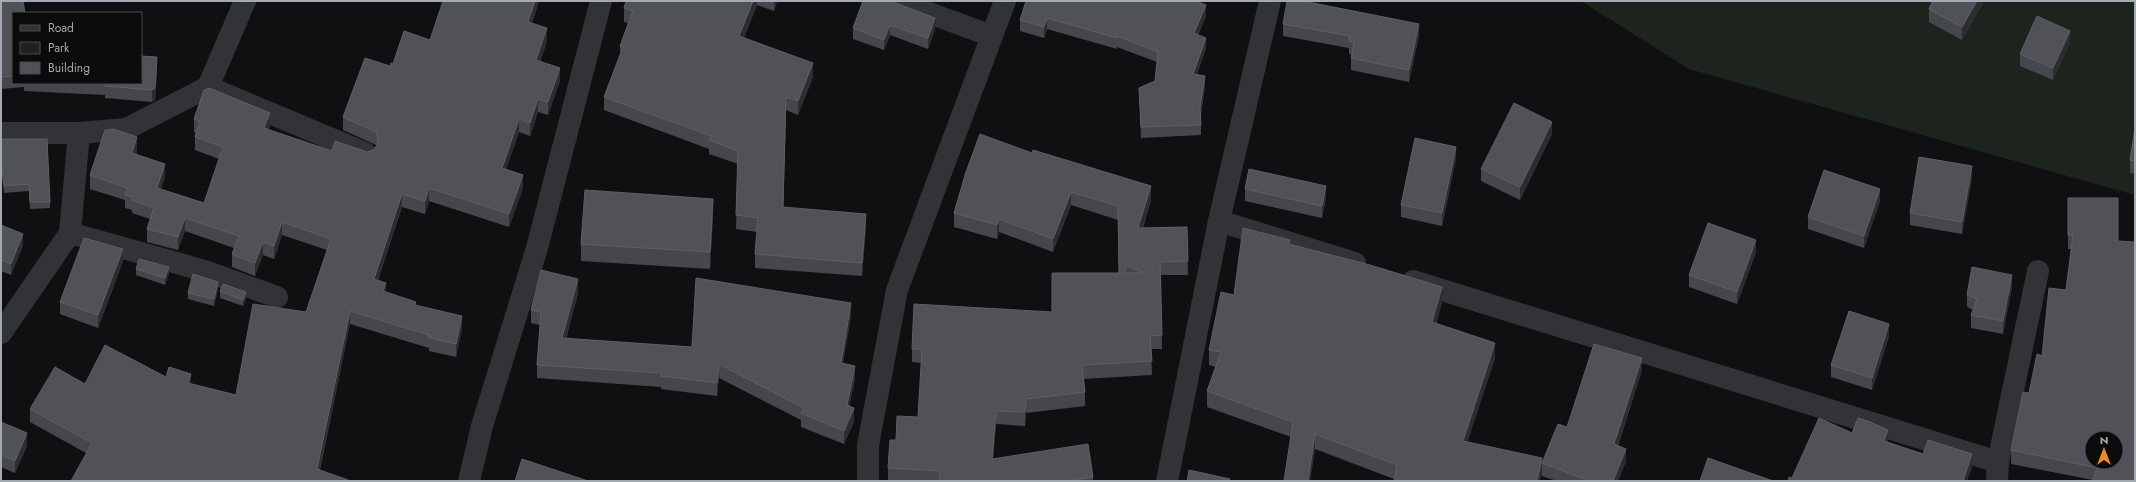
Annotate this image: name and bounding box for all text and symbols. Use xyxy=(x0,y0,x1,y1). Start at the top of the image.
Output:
legend xyxy=(12,12,142,84)
text: Road xyxy=(48,19,74,37)
text: Park xyxy=(48,39,70,57)
text: Building xyxy=(48,59,90,77)
north arrow xyxy=(2084,430,2124,470)
text: N xyxy=(2100,432,2108,448)

